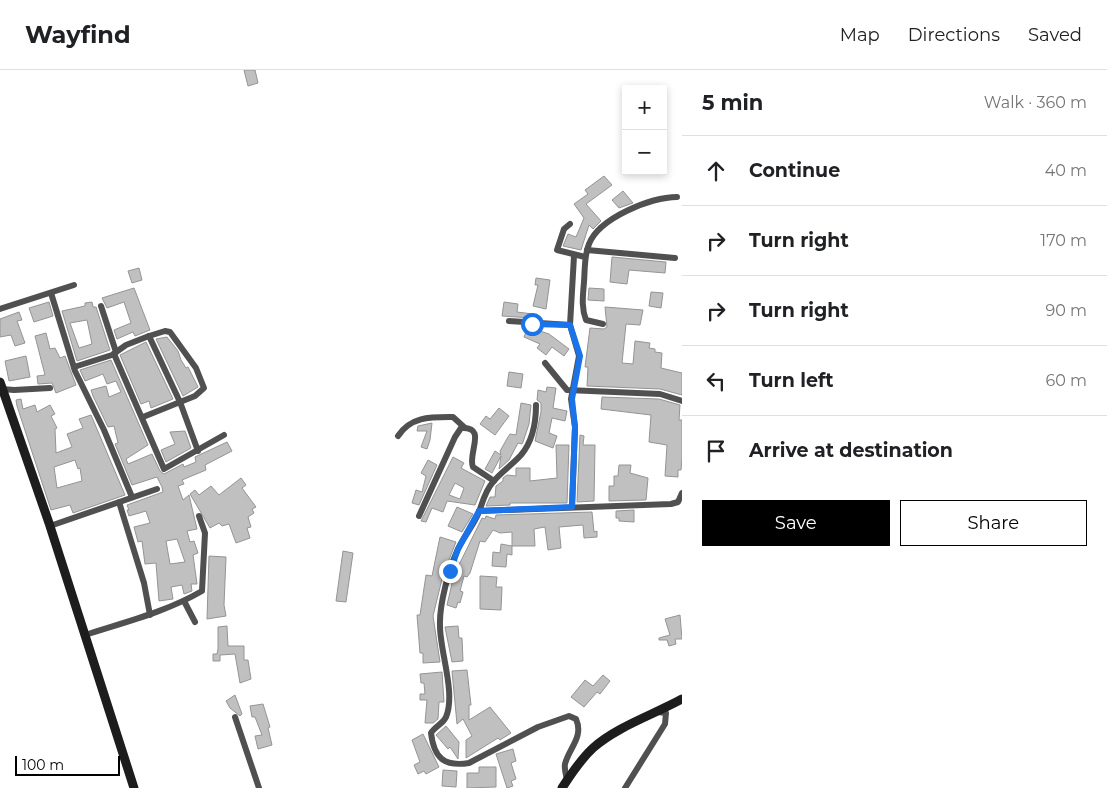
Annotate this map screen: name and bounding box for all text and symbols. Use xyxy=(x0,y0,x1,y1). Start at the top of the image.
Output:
text: Wayfind xyxy=(25,20,131,49)
text: Map xyxy=(840,24,880,46)
text: Directions xyxy=(908,24,1000,46)
text: Saved xyxy=(1028,24,1082,46)
map controls xyxy=(622,85,667,175)
button: + xyxy=(622,85,667,130)
text: 5 min xyxy=(702,90,763,115)
text: Walk · 360 m xyxy=(984,93,1087,112)
button: − xyxy=(622,130,667,175)
icon: ahead xyxy=(702,157,730,185)
text: Continue xyxy=(749,159,840,182)
text: 40 m xyxy=(1045,161,1087,180)
icon: right xyxy=(702,227,730,255)
text: Turn right xyxy=(749,229,849,252)
text: 170 m xyxy=(1040,231,1087,250)
icon: right xyxy=(702,297,730,325)
text: Turn right xyxy=(749,299,849,322)
text: 90 m xyxy=(1045,301,1087,320)
route start xyxy=(521,313,544,336)
icon: left xyxy=(702,367,730,395)
text: Turn left xyxy=(749,369,834,392)
text: 60 m xyxy=(1045,371,1087,390)
icon: arrive xyxy=(702,437,730,465)
text: Arrive at destination xyxy=(749,439,953,462)
button: Save xyxy=(702,500,890,546)
button: Share xyxy=(900,500,1087,546)
route end xyxy=(439,560,462,583)
scale bar xyxy=(15,753,120,776)
text: 100 m xyxy=(22,756,64,774)

